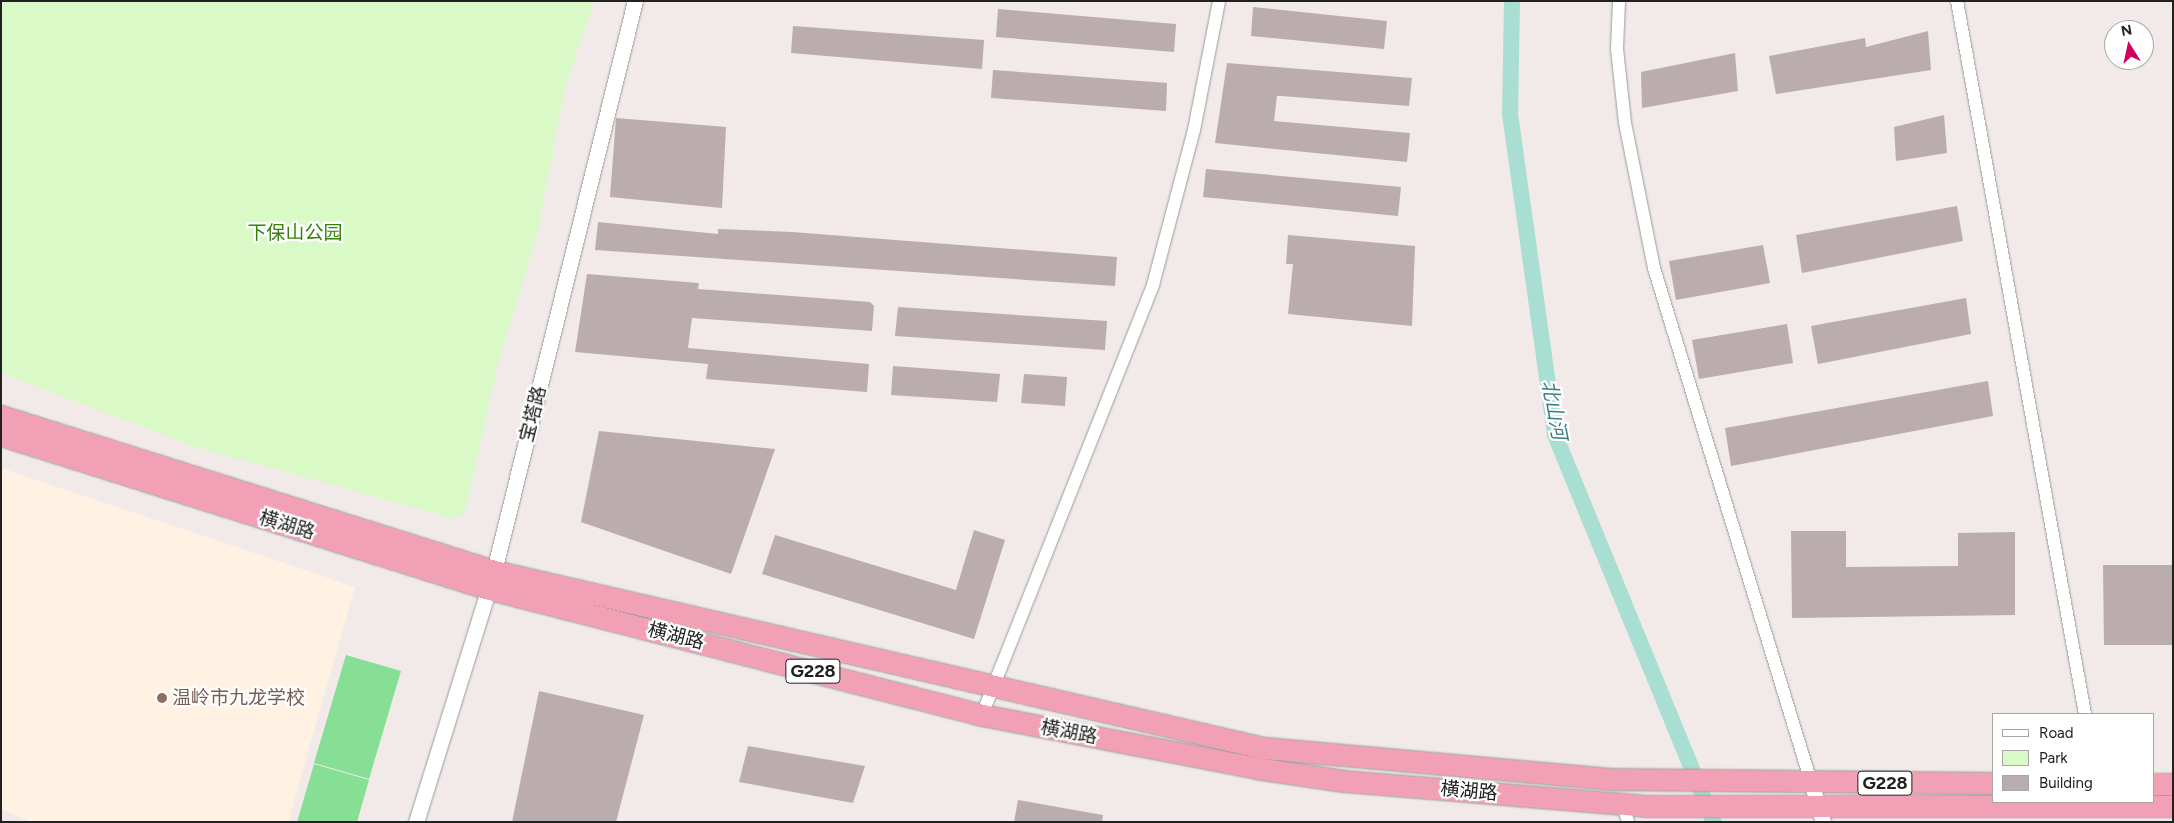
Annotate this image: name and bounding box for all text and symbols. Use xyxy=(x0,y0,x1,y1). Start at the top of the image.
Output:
north arrow xyxy=(2104,20,2154,70)
text: N xyxy=(2120,21,2133,40)
park label: 下保山公园 xyxy=(248,222,342,244)
water label: 北山河 xyxy=(1536,378,1572,442)
street label: 宝塔路 xyxy=(515,384,551,444)
street label: 横湖路 xyxy=(256,506,318,544)
street label: 横湖路 xyxy=(646,618,706,654)
road number: G228 xyxy=(784,656,842,686)
place label: 温岭市九龙学校 xyxy=(172,687,305,709)
marker: 温岭市九龙学校 xyxy=(156,692,168,704)
legend xyxy=(1992,713,2154,803)
street label: 横湖路 xyxy=(1039,715,1099,749)
text: Road xyxy=(2039,724,2074,742)
text: Park xyxy=(2039,749,2068,767)
road number: G228 xyxy=(1856,768,1914,798)
text: Building xyxy=(2039,774,2093,792)
street label: 横湖路 xyxy=(1440,777,1498,805)

